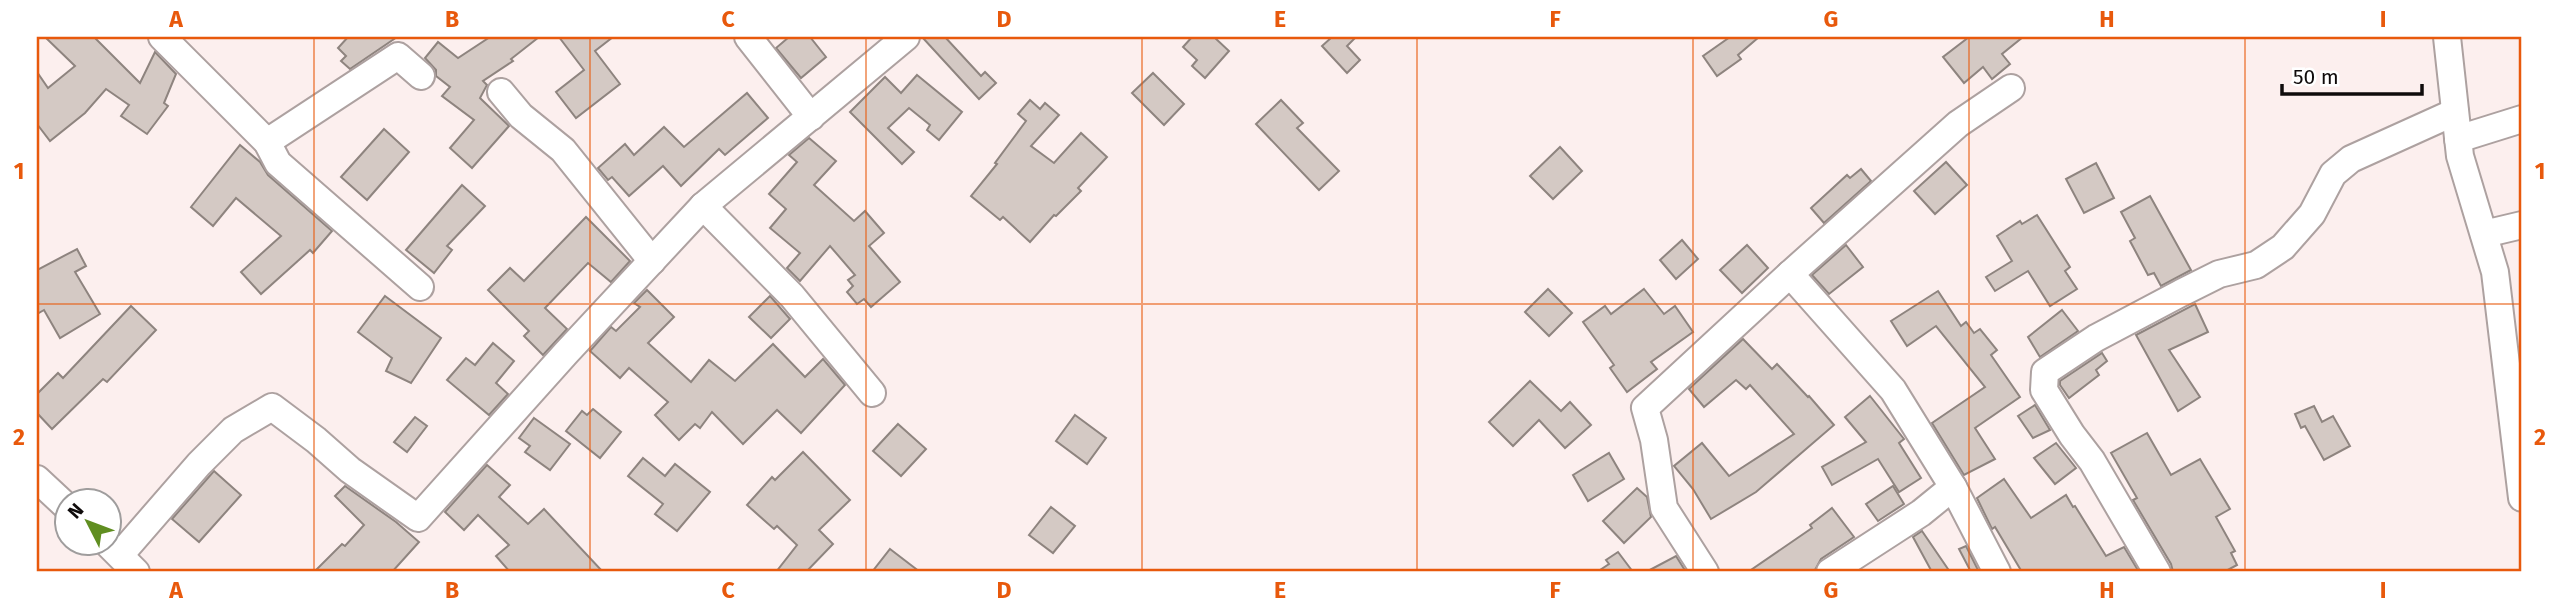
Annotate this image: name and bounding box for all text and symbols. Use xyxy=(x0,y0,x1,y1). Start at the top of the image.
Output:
text: A xyxy=(168,5,183,33)
text: B xyxy=(445,5,459,33)
text: C xyxy=(721,5,735,33)
text: D xyxy=(997,5,1012,33)
text: E xyxy=(1274,5,1286,33)
text: F xyxy=(1549,5,1561,33)
text: G xyxy=(1824,5,1838,33)
text: H xyxy=(2099,5,2115,33)
text: I xyxy=(2380,5,2386,33)
scale bar xyxy=(2282,52,2422,96)
text: 50 m xyxy=(2293,64,2339,90)
text: 1 xyxy=(14,157,24,185)
text: 1 xyxy=(2535,157,2545,185)
text: 2 xyxy=(13,423,25,451)
text: 2 xyxy=(2534,423,2546,451)
north arrow xyxy=(52,486,122,556)
text: N xyxy=(63,499,89,523)
text: A xyxy=(168,576,183,604)
text: B xyxy=(445,576,459,604)
text: C xyxy=(721,576,735,604)
text: D xyxy=(997,576,1012,604)
text: E xyxy=(1274,576,1286,604)
text: F xyxy=(1549,576,1561,604)
text: G xyxy=(1824,576,1838,604)
text: H xyxy=(2099,576,2115,604)
text: I xyxy=(2380,576,2386,604)

